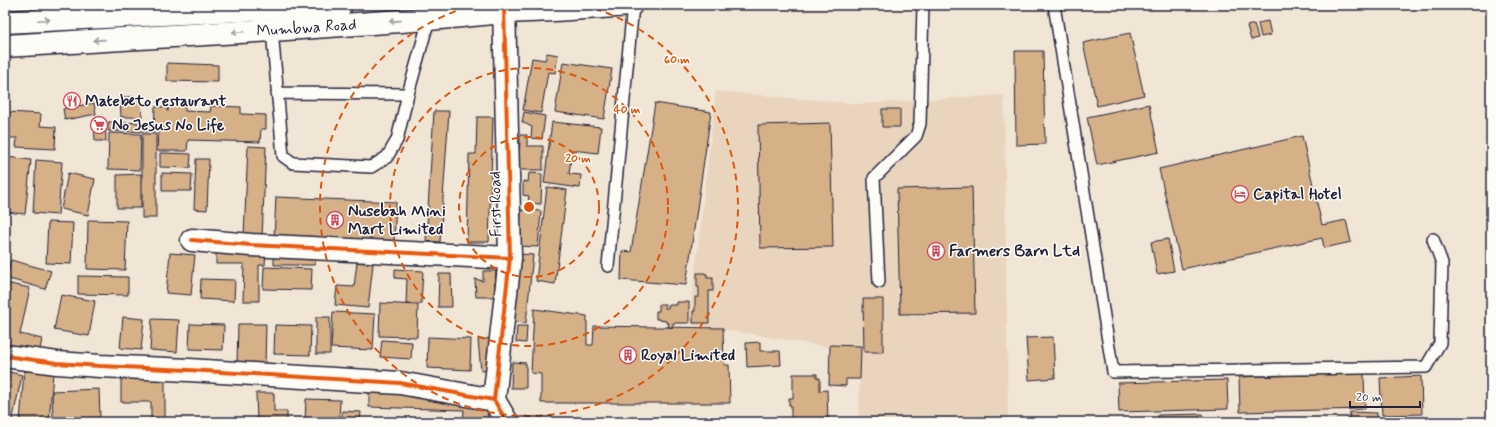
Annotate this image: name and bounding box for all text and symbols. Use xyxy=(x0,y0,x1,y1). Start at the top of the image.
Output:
street label: Mumbwa Road xyxy=(256,14,357,41)
one-way arrow xyxy=(37,17,50,24)
one-way arrow xyxy=(389,18,402,25)
one-way arrow xyxy=(232,28,245,35)
one-way arrow xyxy=(93,36,106,43)
text: 60 m xyxy=(664,52,690,68)
restaurant icon: Matebeto restaurant xyxy=(62,91,82,111)
place label: Matebeto restaurant xyxy=(85,91,227,112)
text: 40 m xyxy=(614,102,641,118)
supermarket icon: No Jesus No Life xyxy=(89,115,109,135)
place label: No Jesus No Life xyxy=(112,115,225,136)
text: 20 m xyxy=(565,151,591,167)
street label: First Road xyxy=(485,171,507,237)
hotel icon: Capital Hotel xyxy=(1230,184,1250,204)
place label: Capital Hotel xyxy=(1253,184,1342,205)
centre of rings xyxy=(522,200,536,214)
place label: Nusebah Mini Mart Limited xyxy=(348,201,446,240)
building icon: Nusebah Mini Mart Limited xyxy=(325,210,345,230)
building icon: Farmers Barn Ltd xyxy=(926,241,946,261)
place label: Farmers Barn Ltd xyxy=(949,241,1080,262)
building icon: Royal Limited xyxy=(618,345,638,365)
place label: Royal Limited xyxy=(641,345,735,366)
scale bar xyxy=(1350,383,1420,409)
text: 20 m xyxy=(1356,390,1382,406)

